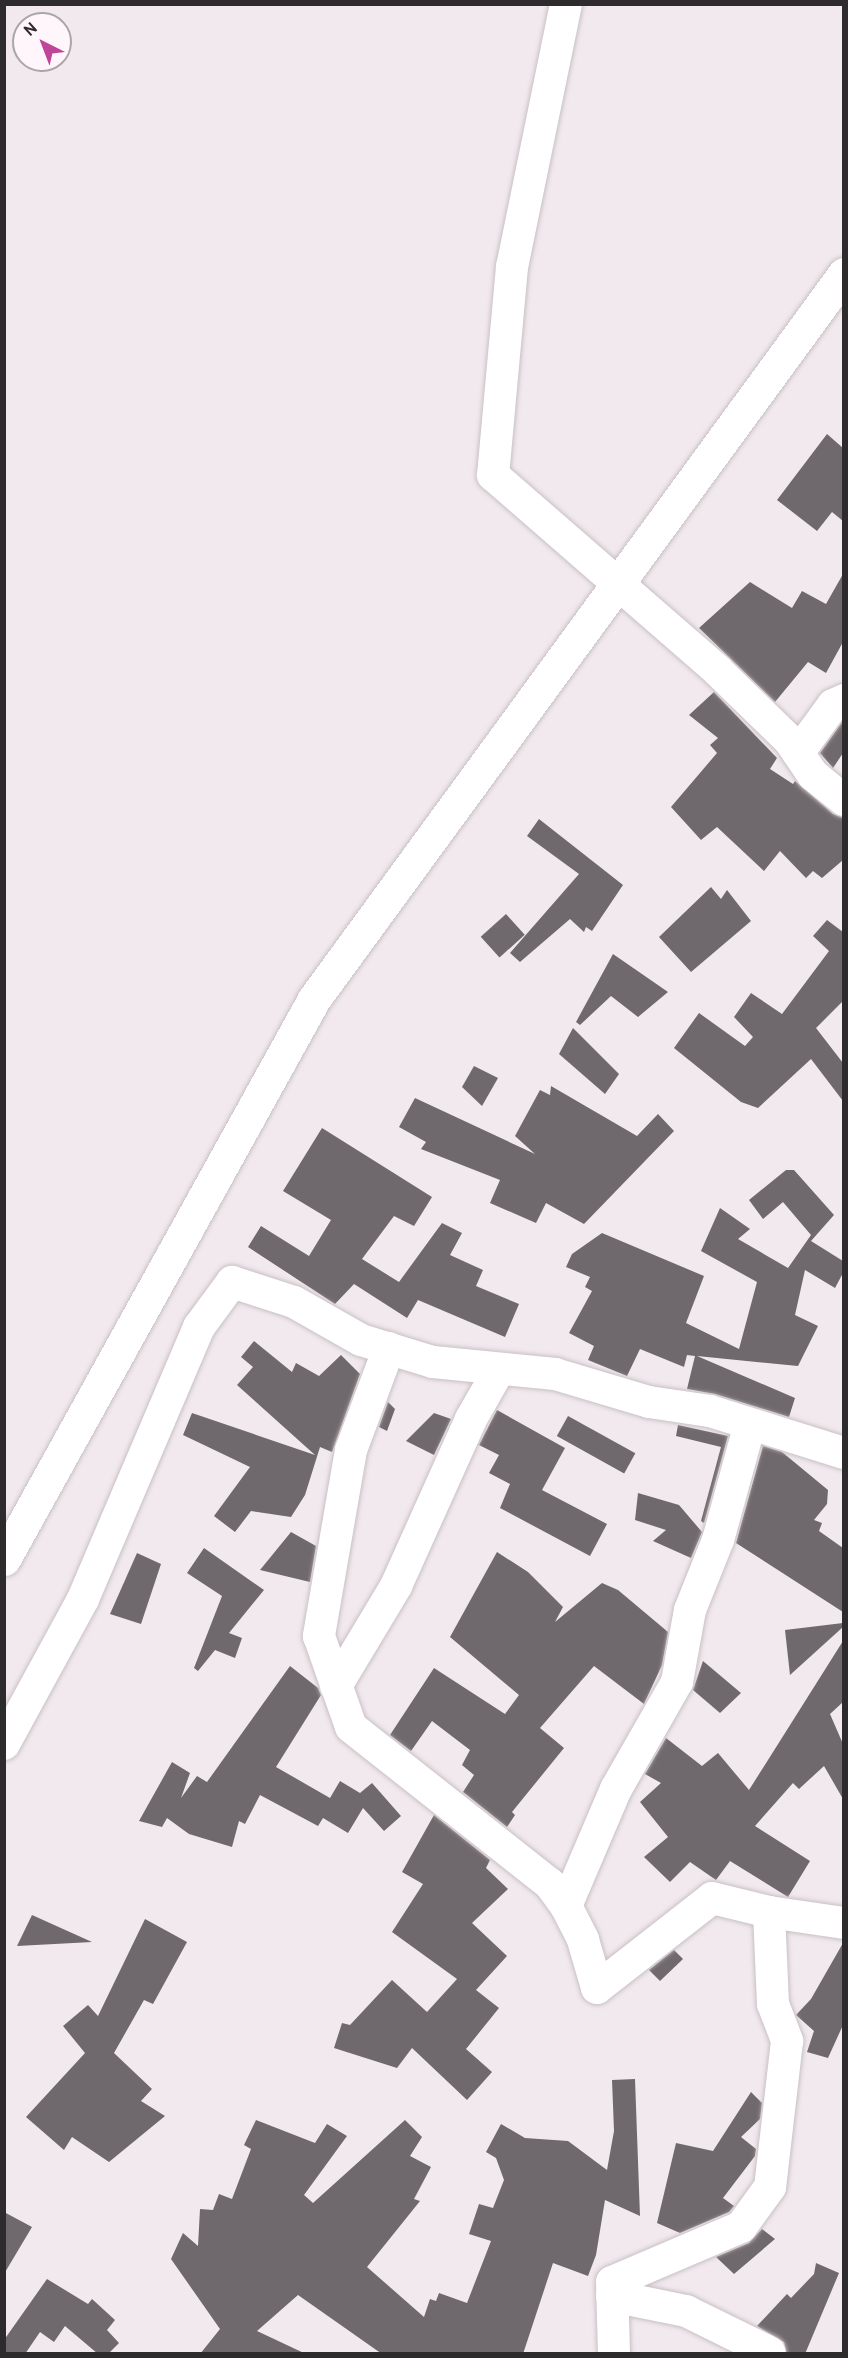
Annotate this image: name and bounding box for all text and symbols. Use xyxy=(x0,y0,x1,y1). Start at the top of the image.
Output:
north arrow xyxy=(12,12,72,72)
text: N xyxy=(20,19,42,41)

